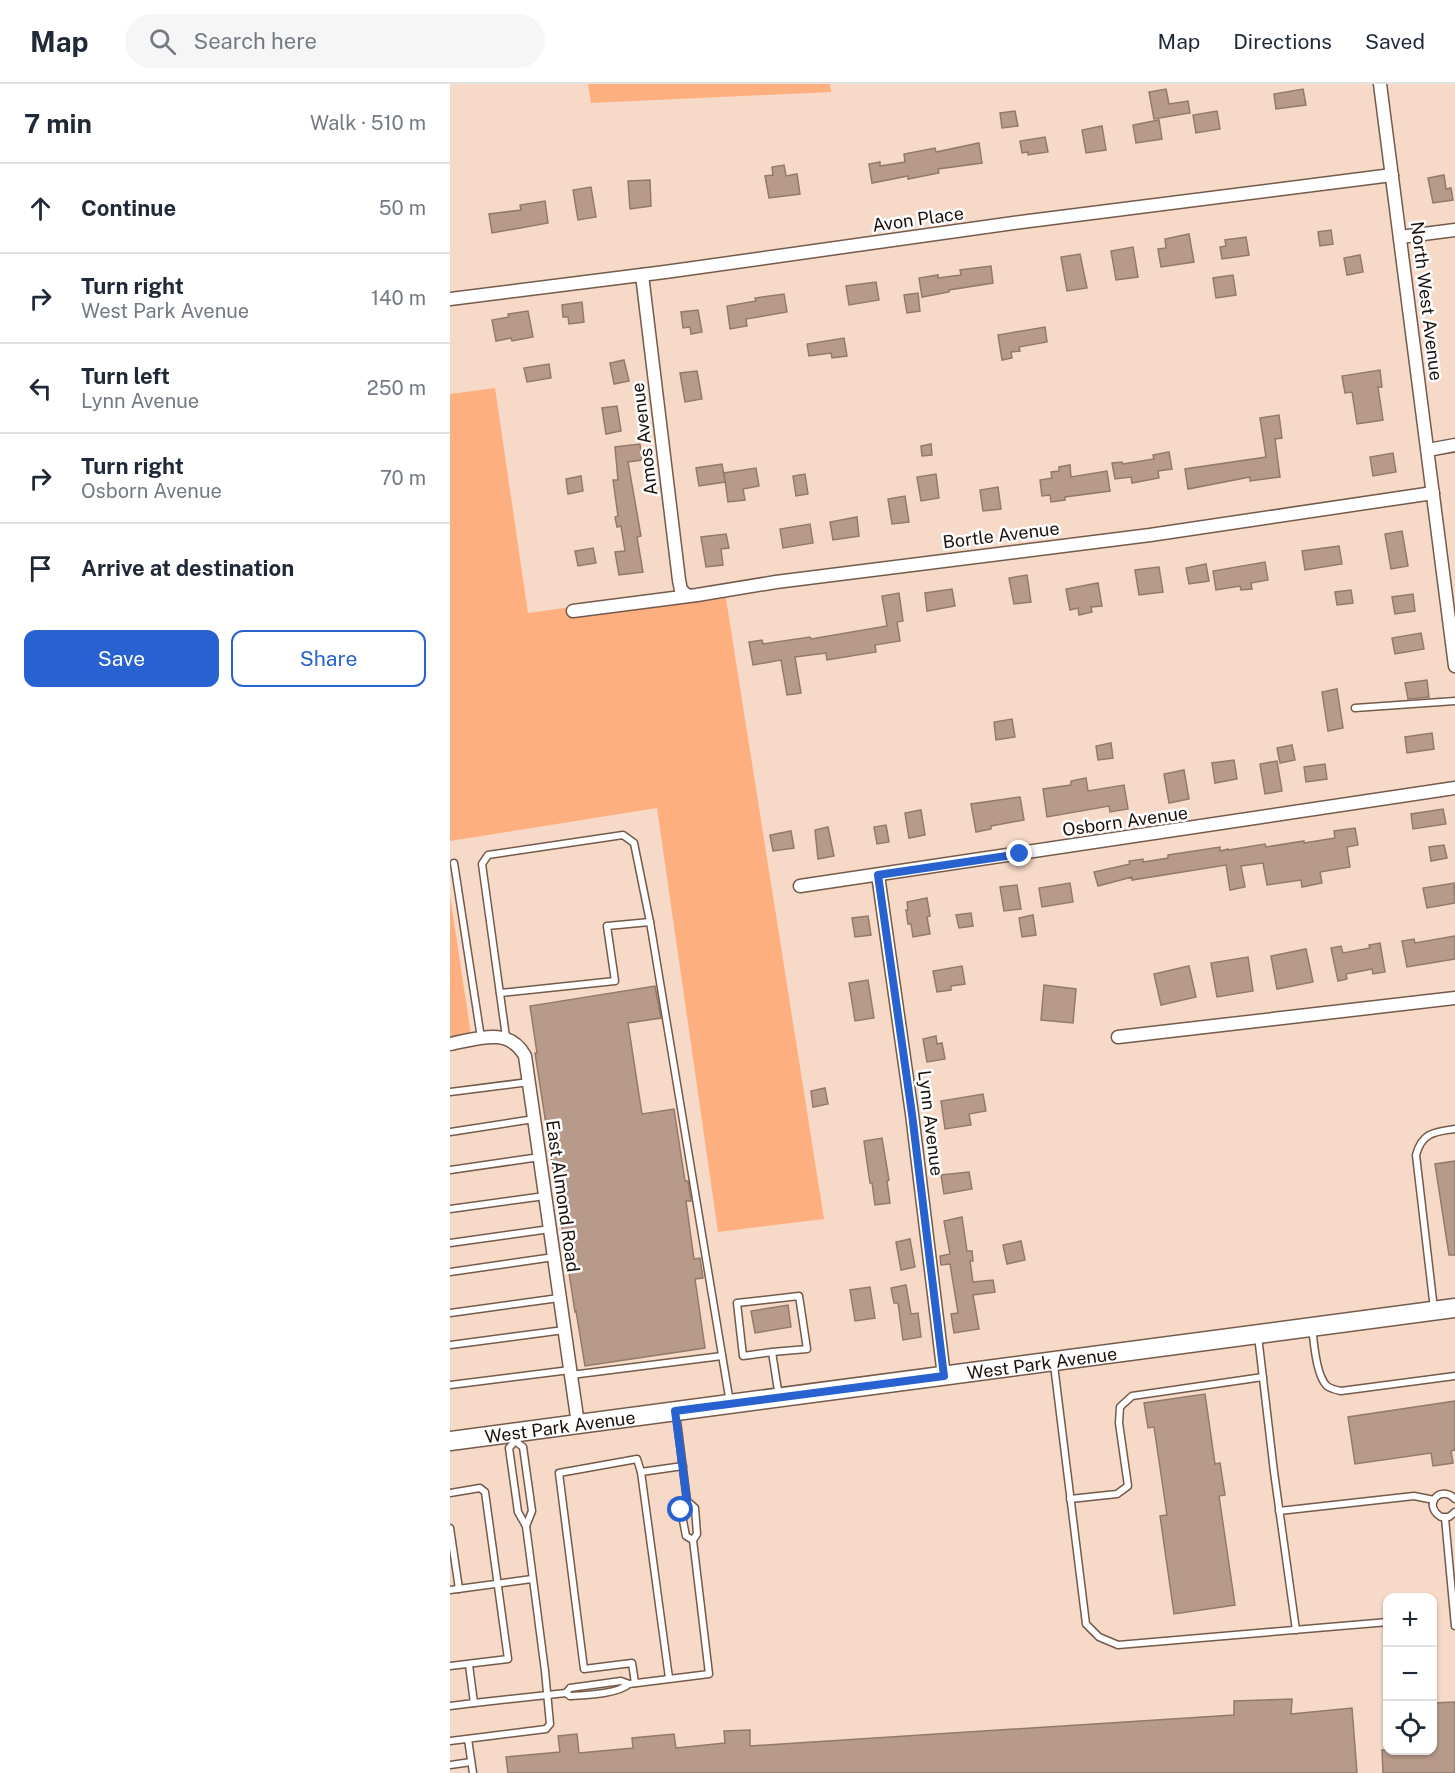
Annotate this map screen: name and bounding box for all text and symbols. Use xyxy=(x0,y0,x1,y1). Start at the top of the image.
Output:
search box xyxy=(125,14,545,68)
text: Map xyxy=(30,25,89,58)
icon: search xyxy=(146,25,179,58)
text: Search here xyxy=(194,28,317,54)
text: Map xyxy=(1158,29,1200,54)
text: Directions xyxy=(1233,29,1332,54)
text: Saved xyxy=(1365,29,1425,54)
text: 7 min xyxy=(24,108,92,139)
text: Walk · 510 m xyxy=(310,111,426,135)
icon: ahead xyxy=(24,192,57,225)
text: Continue xyxy=(81,195,176,221)
text: 50 m xyxy=(379,196,426,220)
street label: Avon Place xyxy=(871,202,965,236)
street label: North West Avenue xyxy=(1407,220,1447,382)
text: Turn right xyxy=(81,273,184,299)
icon: right xyxy=(24,282,57,315)
text: 140 m xyxy=(371,286,426,310)
text: West Park Avenue xyxy=(81,299,249,323)
text: Turn left xyxy=(81,363,170,389)
icon: left xyxy=(24,372,57,405)
text: 250 m xyxy=(367,376,426,400)
street label: Amos Avenue xyxy=(627,381,661,497)
text: Lynn Avenue xyxy=(81,389,199,413)
text: Turn right xyxy=(81,453,184,479)
icon: right xyxy=(24,462,57,495)
text: 70 m xyxy=(380,466,426,490)
text: Osborn Avenue xyxy=(81,479,222,503)
street label: Bortle Avenue xyxy=(941,517,1061,553)
icon: arrive xyxy=(24,552,57,585)
text: Arrive at destination xyxy=(81,555,294,581)
button: Save xyxy=(24,630,219,687)
button: Share xyxy=(231,630,426,687)
street label: Osborn Avenue xyxy=(1061,802,1189,840)
route end xyxy=(1006,840,1032,866)
street label: Lynn Avenue xyxy=(914,1069,948,1177)
street label: East Almond Road xyxy=(542,1119,584,1273)
street label: West Park Avenue xyxy=(965,1342,1118,1383)
street label: West Park Avenue xyxy=(484,1406,636,1447)
route start xyxy=(667,1496,693,1522)
map controls xyxy=(1383,1593,1437,1755)
button: + xyxy=(1383,1593,1437,1647)
button: − xyxy=(1383,1647,1437,1701)
button: locate xyxy=(1383,1701,1437,1755)

